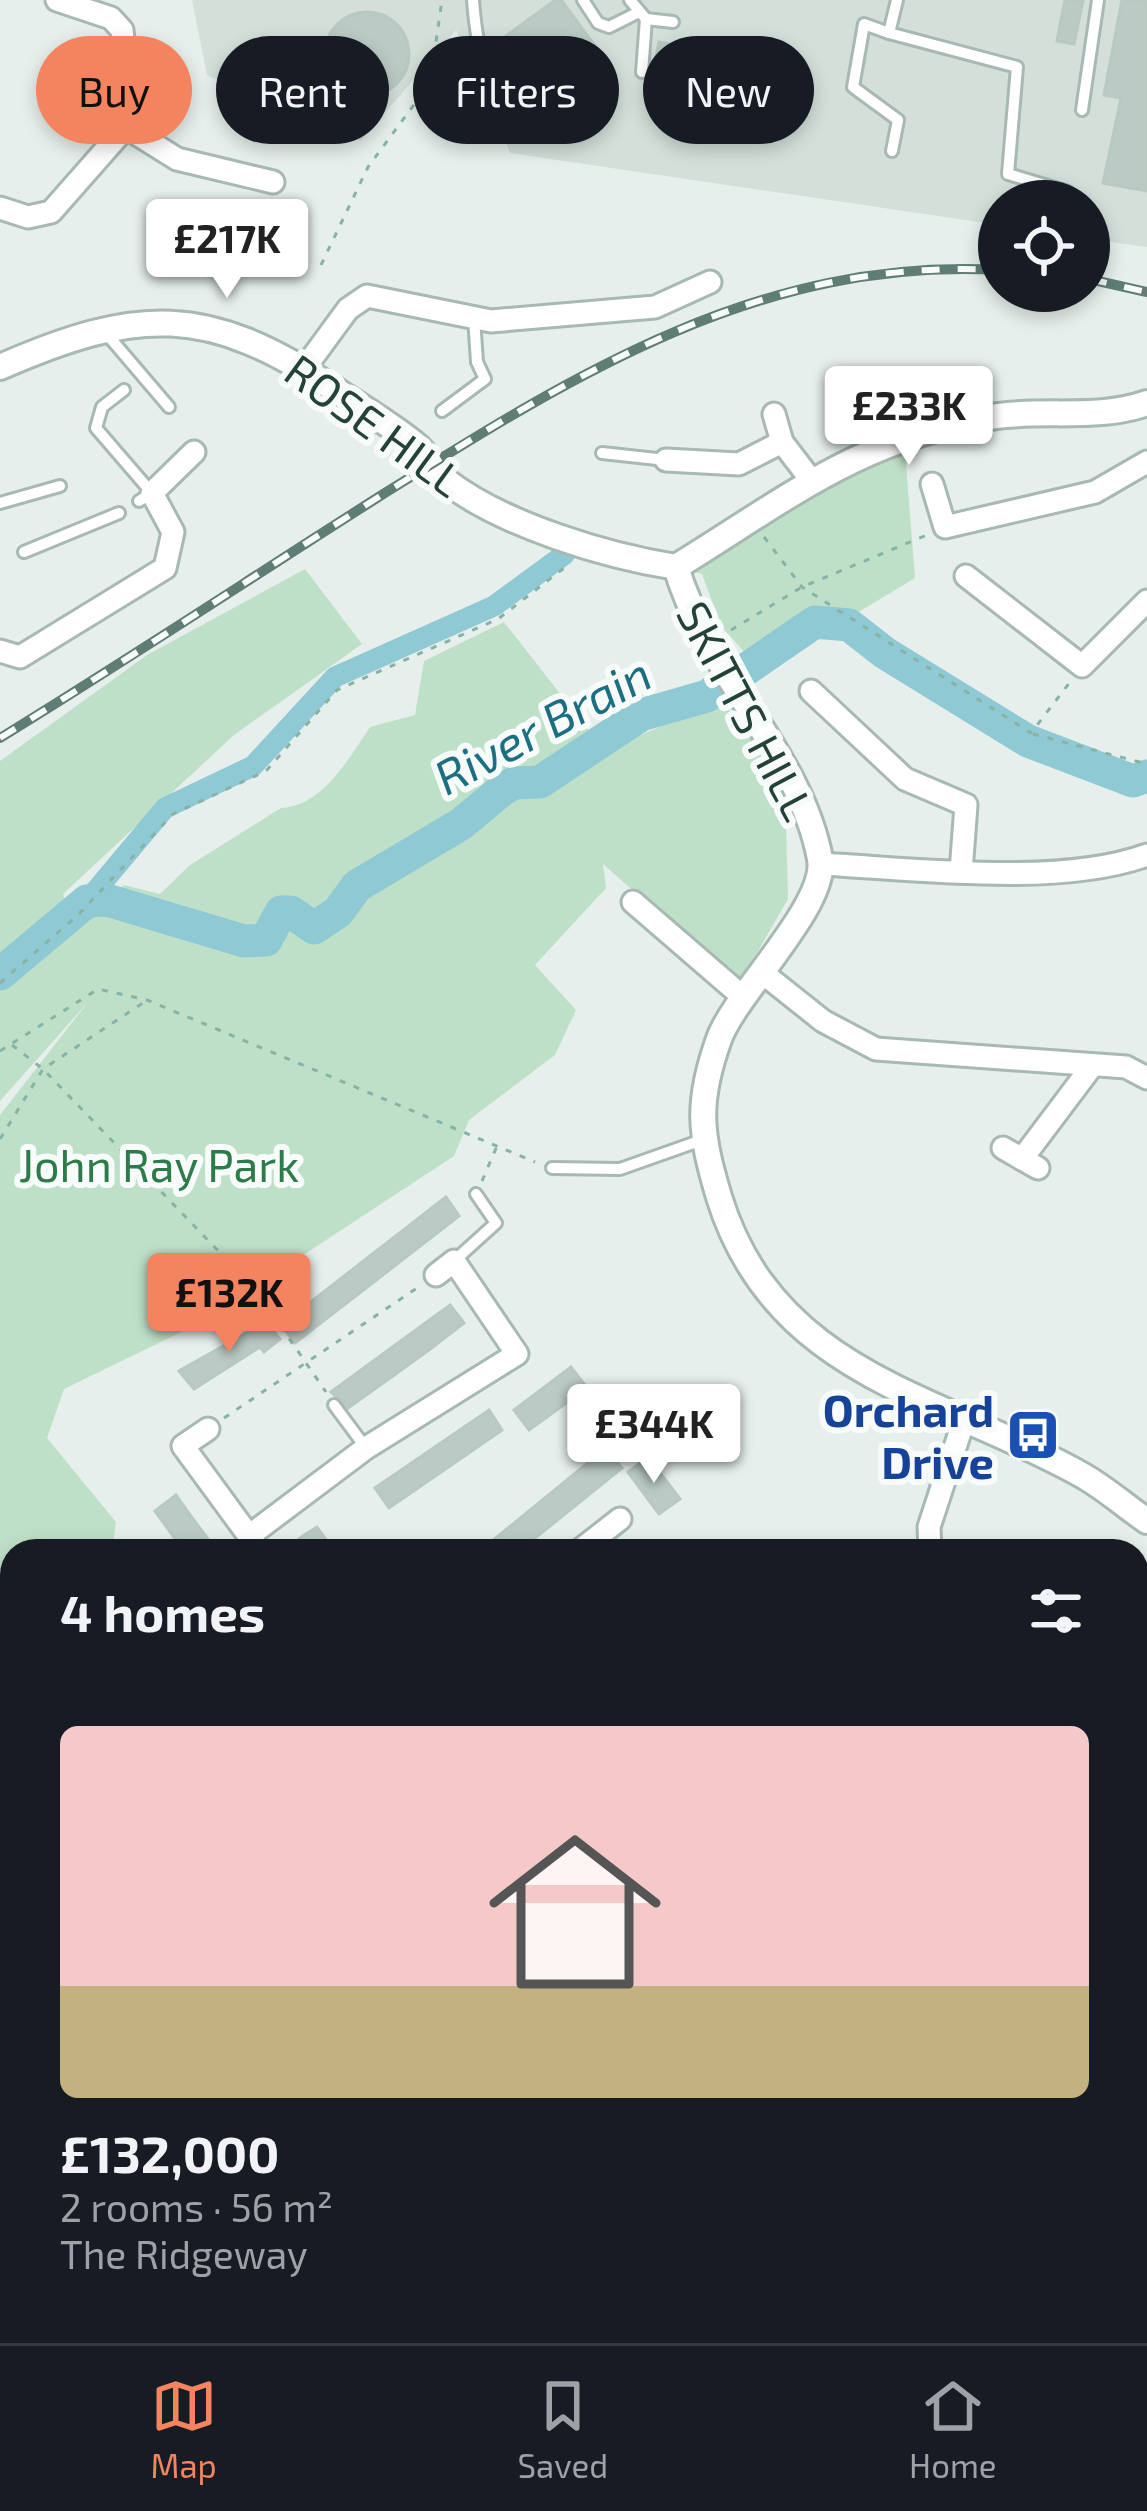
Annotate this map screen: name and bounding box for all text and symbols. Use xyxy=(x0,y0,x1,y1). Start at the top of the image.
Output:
chip: Buy xyxy=(36,36,192,144)
chip: Rent xyxy=(216,36,389,144)
chip: Filters xyxy=(413,36,619,144)
chip: New xyxy=(643,36,814,144)
map controls xyxy=(978,180,1110,312)
button: locate xyxy=(978,180,1110,312)
pin: £217K xyxy=(143,199,311,301)
text: £217K xyxy=(173,214,281,261)
street label: ROSE HILL xyxy=(276,341,474,507)
pin: £233K xyxy=(825,366,993,468)
text: £233K xyxy=(852,381,966,428)
street label: SKITTS HILL xyxy=(667,592,827,828)
water label: River Brain xyxy=(424,643,660,805)
park label: John Ray Park xyxy=(19,1137,299,1191)
pin: £132K xyxy=(145,1253,313,1355)
text: £132K xyxy=(174,1268,284,1315)
place label: Orchard Drive xyxy=(823,1382,994,1488)
pin: £344K xyxy=(570,1384,738,1486)
text: £344K xyxy=(594,1399,714,1446)
bus stop icon: Orchard Drive xyxy=(1005,1407,1061,1463)
icon: filters xyxy=(1023,1578,1089,1644)
text: 4 homes xyxy=(60,1581,265,1642)
icon: home xyxy=(467,1804,683,2020)
text: £132,000 xyxy=(60,2122,279,2183)
text: 2 rooms · 56 m² xyxy=(60,2183,333,2230)
text: The Ridgeway xyxy=(60,2230,308,2277)
tab: Map xyxy=(150,2373,217,2485)
tab: Saved xyxy=(518,2373,608,2485)
tab: Home xyxy=(909,2373,997,2485)

